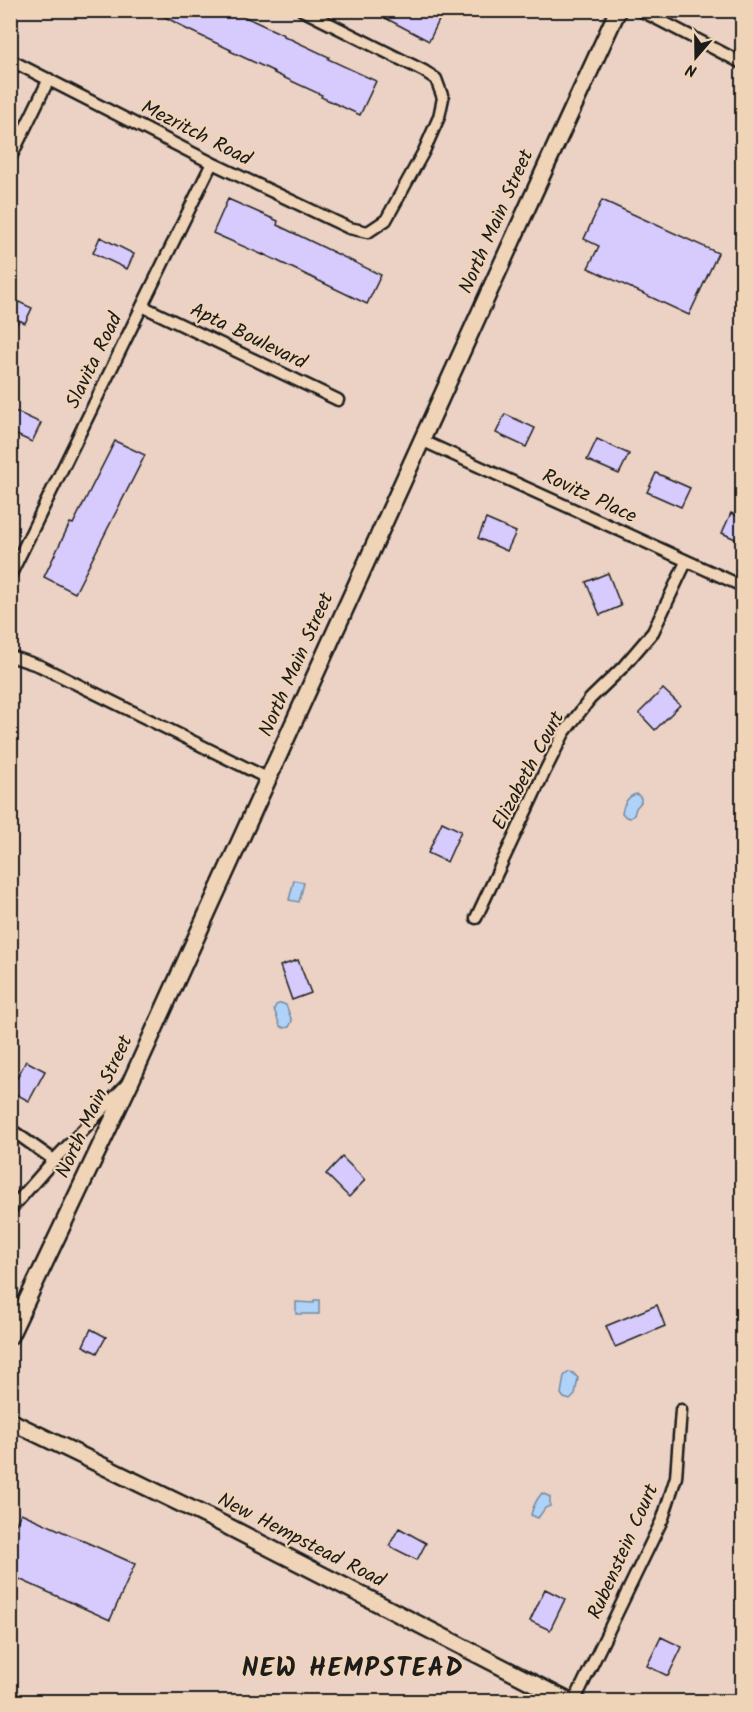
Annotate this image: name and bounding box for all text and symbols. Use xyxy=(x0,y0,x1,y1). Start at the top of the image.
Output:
north arrow xyxy=(666,27,726,87)
text: N xyxy=(682,56,700,83)
street label: Mezritch Road xyxy=(135,92,258,176)
street label: North Main Street xyxy=(451,144,543,299)
street label: Apta Boulevard xyxy=(184,295,313,380)
street label: Slavita Road xyxy=(58,307,132,414)
street label: Rovitz Place xyxy=(536,461,642,533)
street label: North Main Street xyxy=(251,587,343,742)
street label: Elizabeth Court xyxy=(484,706,574,836)
street label: North Main Street xyxy=(48,1030,142,1184)
street label: Rubenstein Court xyxy=(580,1479,668,1625)
street label: New Hempstead Road xyxy=(211,1485,391,1598)
district label: NEW HEMPSTEAD xyxy=(242,1648,464,1690)

